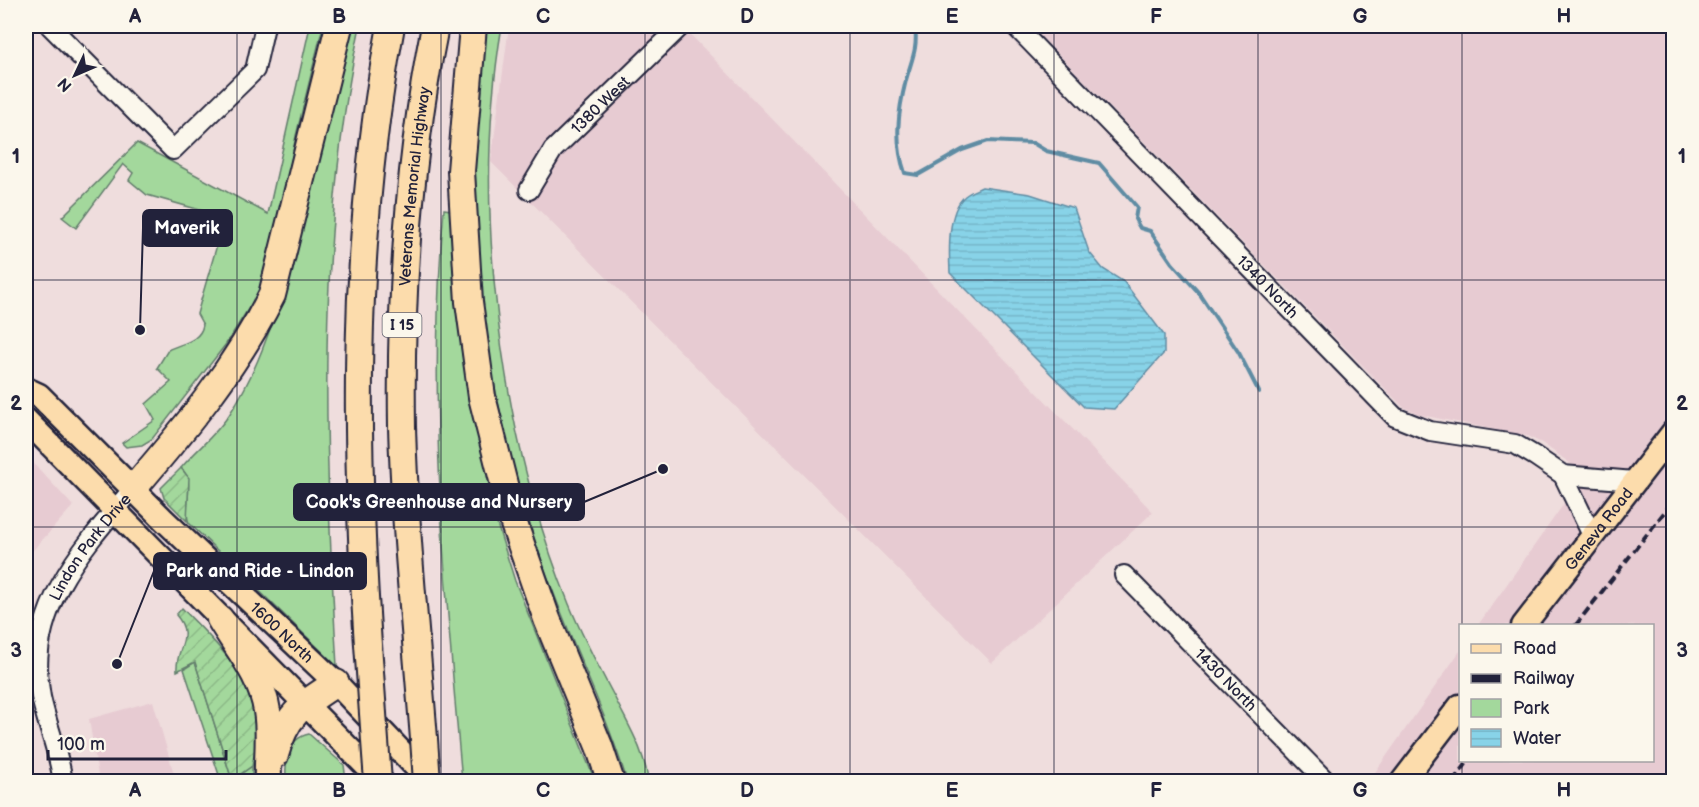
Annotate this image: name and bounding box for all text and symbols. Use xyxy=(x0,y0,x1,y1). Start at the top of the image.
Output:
text: A xyxy=(128,5,142,29)
text: B xyxy=(332,5,346,29)
text: C xyxy=(536,5,550,29)
text: D xyxy=(740,5,754,29)
text: E xyxy=(946,5,959,29)
text: F xyxy=(1150,5,1162,29)
text: G xyxy=(1353,5,1368,29)
text: H xyxy=(1557,5,1571,29)
north arrow xyxy=(45,45,105,105)
text: N xyxy=(54,73,76,95)
street label: 1380 West xyxy=(568,73,634,138)
street label: Veterans Memorial Highway xyxy=(396,85,435,287)
text: 1 xyxy=(12,145,20,169)
text: 1 xyxy=(1678,145,1686,169)
callout: Maverik xyxy=(143,210,232,246)
text: Maverik xyxy=(154,218,220,239)
street label: 1340 North xyxy=(1232,252,1302,323)
road number: I 15 xyxy=(382,313,422,337)
text: 2 xyxy=(10,392,22,416)
text: 2 xyxy=(1676,392,1688,416)
callout: Cook's Greenhouse and Nursery xyxy=(294,484,584,520)
street label: Geneva Road xyxy=(1561,484,1637,575)
street label: Lindon Park Drive xyxy=(46,490,136,604)
text: Cook's Greenhouse and Nursery xyxy=(306,492,573,513)
callout: Park and Ride - Lindon xyxy=(154,553,366,589)
text: Park and Ride - Lindon xyxy=(166,561,354,582)
street label: 1600 North xyxy=(246,599,317,668)
legend xyxy=(1459,624,1654,762)
text: Road xyxy=(1513,638,1557,659)
text: 3 xyxy=(10,639,22,663)
text: 3 xyxy=(1676,639,1688,663)
street label: 1430 North xyxy=(1190,645,1260,716)
text: Railway xyxy=(1513,668,1575,689)
text: Park xyxy=(1513,698,1549,719)
scale bar xyxy=(48,723,226,761)
text: Water xyxy=(1513,728,1561,749)
text: 100 m xyxy=(57,734,105,755)
text: A xyxy=(128,779,142,803)
text: B xyxy=(332,779,346,803)
text: C xyxy=(536,779,550,803)
text: D xyxy=(740,779,754,803)
text: E xyxy=(946,779,959,803)
text: F xyxy=(1150,779,1162,803)
text: G xyxy=(1353,779,1368,803)
text: H xyxy=(1557,779,1571,803)

